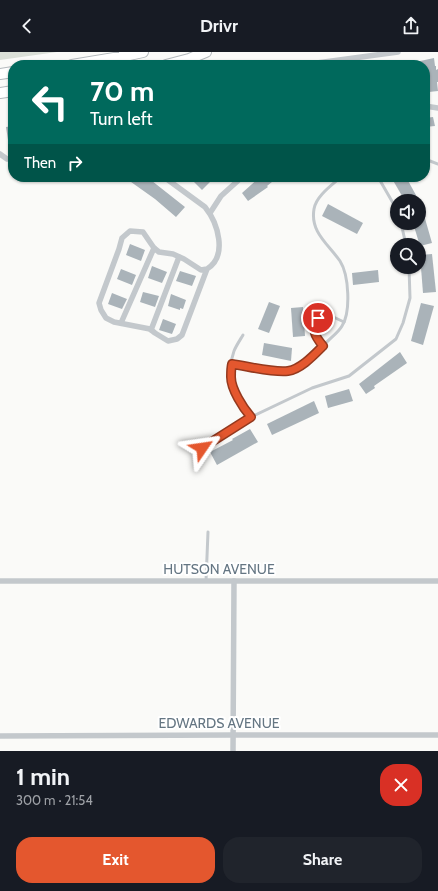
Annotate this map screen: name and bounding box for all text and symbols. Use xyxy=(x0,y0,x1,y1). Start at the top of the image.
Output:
icon: back xyxy=(16,15,38,37)
text: Drivr xyxy=(200,15,238,37)
icon: share xyxy=(400,15,422,37)
text: 70 m xyxy=(90,74,154,108)
icon: left xyxy=(24,76,76,128)
text: Turn left xyxy=(90,108,153,130)
icon: right xyxy=(64,152,86,174)
text: Then xyxy=(24,154,56,172)
map controls xyxy=(390,194,426,274)
button: sound xyxy=(390,194,426,230)
button: search xyxy=(390,238,426,274)
pin xyxy=(301,301,335,335)
icon: arrive xyxy=(307,307,329,329)
position arrow xyxy=(181,427,223,469)
street label: HUTSON AVENUE xyxy=(163,560,275,578)
street label: EDWARDS AVENUE xyxy=(158,714,280,732)
text: 1 min xyxy=(16,762,70,791)
button: close xyxy=(380,764,422,806)
text: 300 m · 21:54 xyxy=(16,792,93,808)
button: Exit xyxy=(16,837,215,883)
button: Share xyxy=(223,837,422,883)

